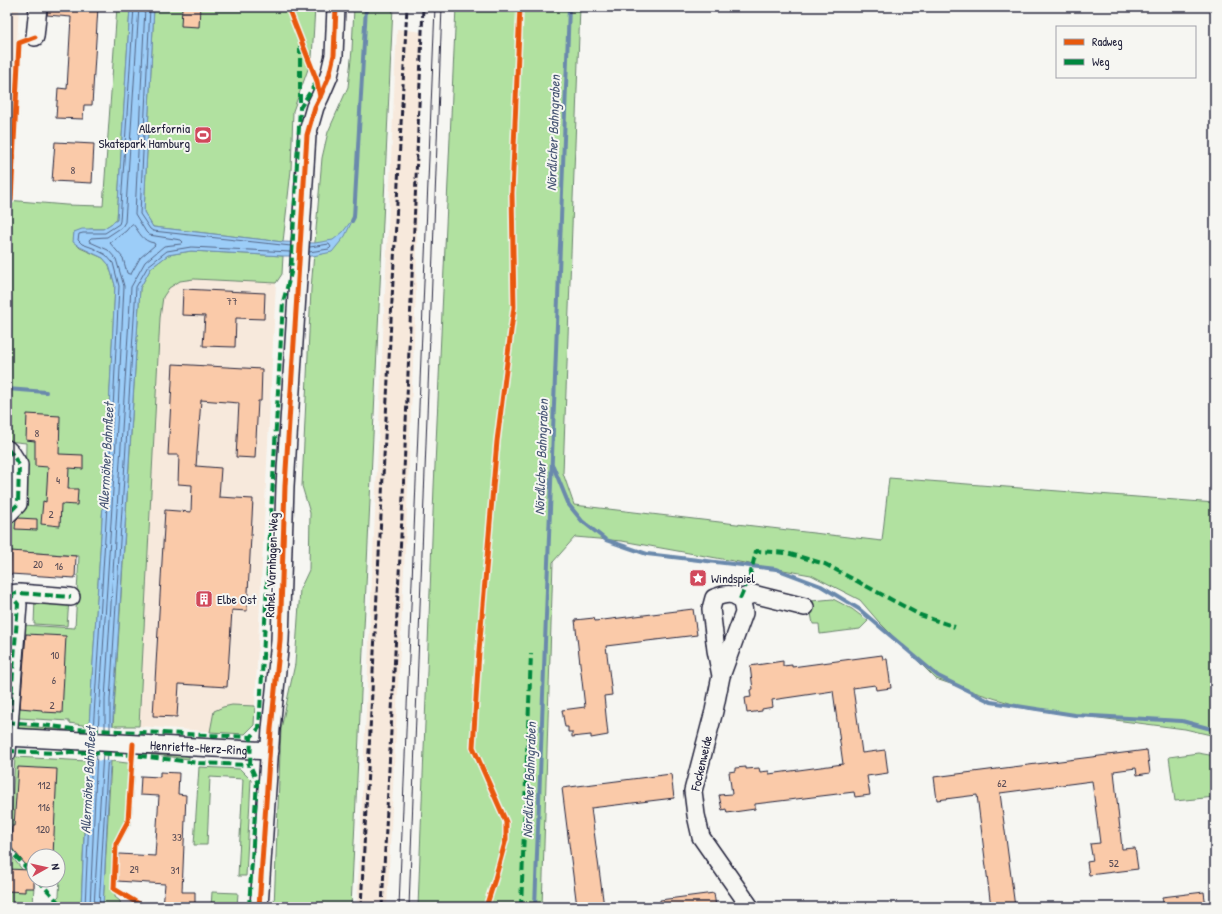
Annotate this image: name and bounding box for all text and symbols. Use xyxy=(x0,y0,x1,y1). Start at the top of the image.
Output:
legend xyxy=(1056,26,1196,78)
text: Radweg xyxy=(1092,33,1123,50)
text: Weg xyxy=(1092,53,1110,70)
water label: Nördlicher Bahngraben xyxy=(541,73,565,191)
place label: Allerfornia Skatepark Hamburg xyxy=(98,119,190,152)
sports icon: Allerfornia Skatepark Hamburg xyxy=(193,125,213,145)
house number: 8 xyxy=(71,163,76,177)
house number: 77 xyxy=(227,294,237,308)
water label: Nördlicher Bahngraben xyxy=(529,397,553,515)
water label: Allermöher Bahnfleet xyxy=(93,400,118,510)
house number: 8 xyxy=(35,426,40,440)
house number: 4 xyxy=(56,473,60,487)
house number: 2 xyxy=(48,507,54,521)
street label: Rahel-Varnhagen-Weg xyxy=(260,512,282,618)
house number: 20 xyxy=(33,557,43,571)
house number: 16 xyxy=(55,559,64,573)
place icon: Windspiel xyxy=(688,568,708,588)
place label: Windspiel xyxy=(711,569,756,587)
building icon: Elbe Ost xyxy=(194,589,214,609)
place label: Elbe Ost xyxy=(217,590,257,608)
house number: 10 xyxy=(51,648,60,662)
house number: 6 xyxy=(52,673,57,687)
house number: 2 xyxy=(49,698,55,712)
water label: Nördlicher Bahngraben xyxy=(517,720,541,838)
water label: Allermöher Bahnfleet xyxy=(75,724,100,834)
street label: Fockenweide xyxy=(686,734,716,793)
street label: Henriette-Herz-Ring xyxy=(150,736,248,759)
house number: 62 xyxy=(997,776,1007,790)
house number: 112 xyxy=(37,778,51,792)
house number: 116 xyxy=(38,800,51,814)
house number: 120 xyxy=(36,822,50,836)
house number: 33 xyxy=(172,830,182,844)
north arrow xyxy=(26,848,66,888)
house number: 52 xyxy=(1109,856,1119,870)
house number: 29 xyxy=(129,862,139,876)
text: N xyxy=(49,863,63,871)
house number: 31 xyxy=(171,863,179,877)

